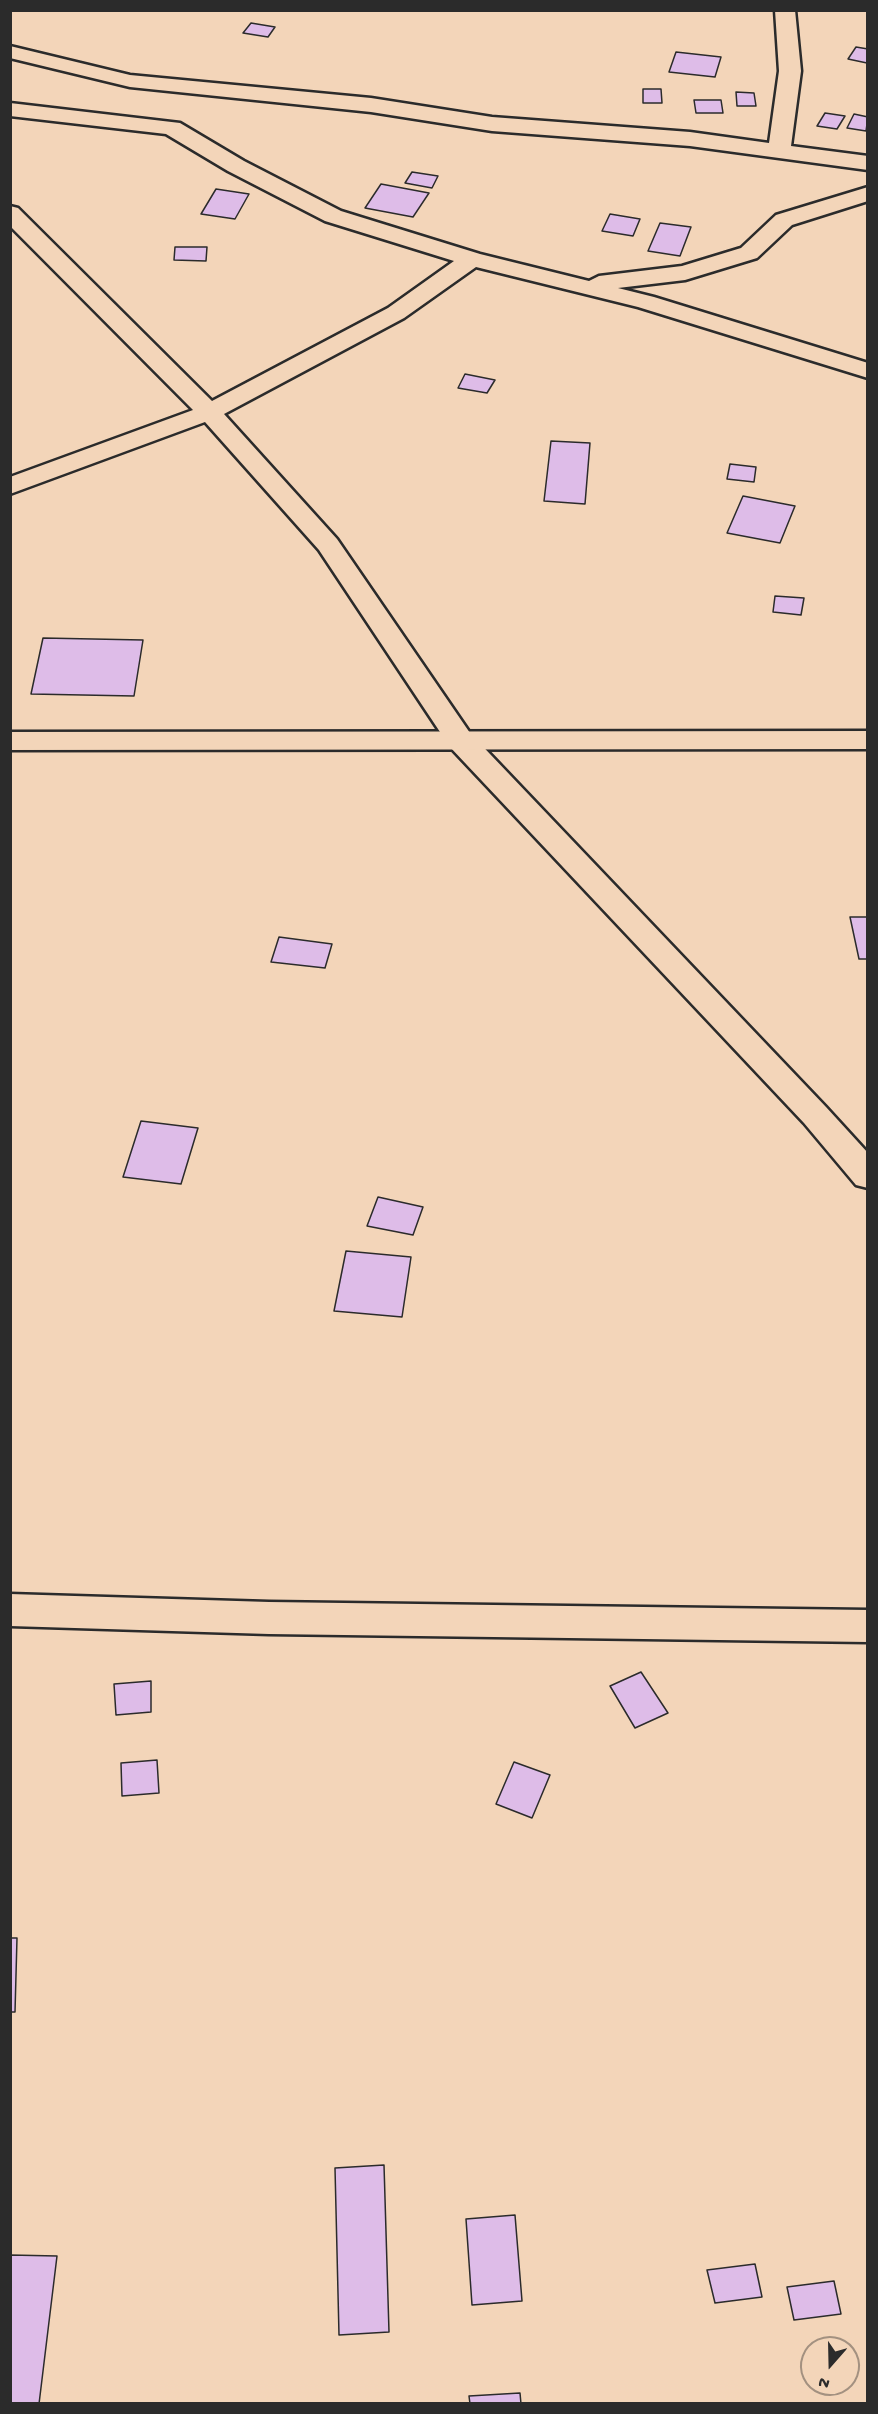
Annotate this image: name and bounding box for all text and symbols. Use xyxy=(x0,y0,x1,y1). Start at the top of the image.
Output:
north arrow xyxy=(800,2336,860,2396)
text: N xyxy=(816,2371,833,2392)

